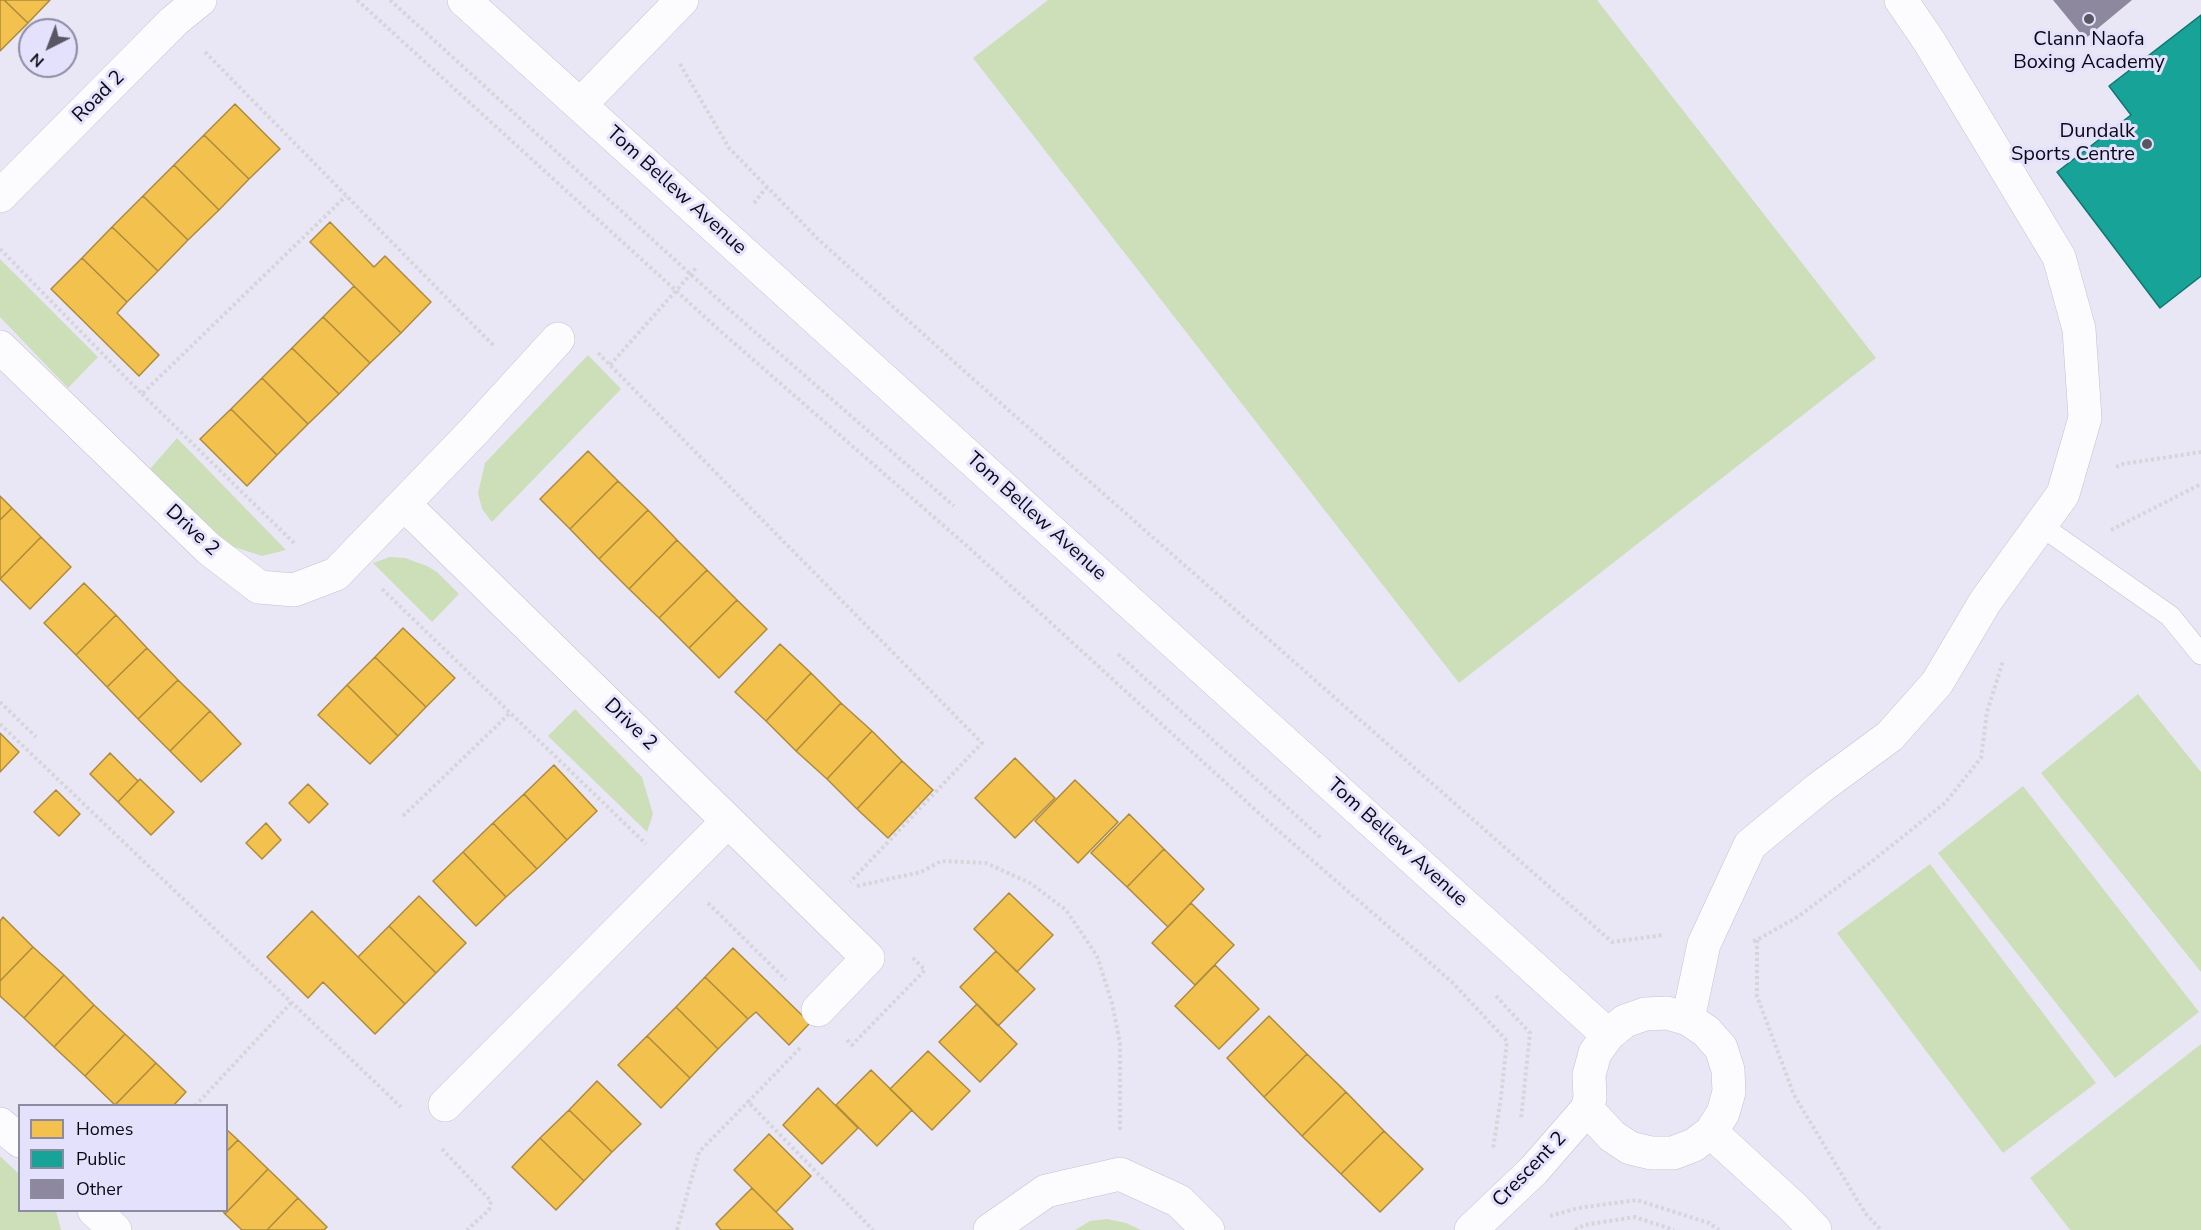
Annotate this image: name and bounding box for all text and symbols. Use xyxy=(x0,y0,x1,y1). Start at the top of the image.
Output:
marker: Clann Naofa Boxing Academy xyxy=(2082,12,2096,26)
north arrow xyxy=(18,18,78,78)
place label: Clann Naofa Boxing Academy xyxy=(2013,28,2165,75)
text: N xyxy=(25,48,49,72)
street label: Road 2 xyxy=(68,66,130,128)
place label: Dundalk Sports Centre xyxy=(2011,120,2135,167)
street label: Tom Bellew Avenue xyxy=(601,122,751,260)
marker: Dundalk Sports Centre xyxy=(2140,137,2154,151)
street label: Tom Bellew Avenue xyxy=(961,448,1111,586)
street label: Drive 2 xyxy=(160,500,224,562)
street label: Drive 2 xyxy=(598,694,662,756)
street label: Tom Bellew Avenue xyxy=(1322,774,1472,912)
legend xyxy=(18,1104,228,1212)
text: Homes xyxy=(76,1117,133,1141)
street label: Crescent 2 xyxy=(1488,1127,1572,1213)
text: Public xyxy=(76,1147,126,1171)
text: Other xyxy=(76,1177,122,1201)

